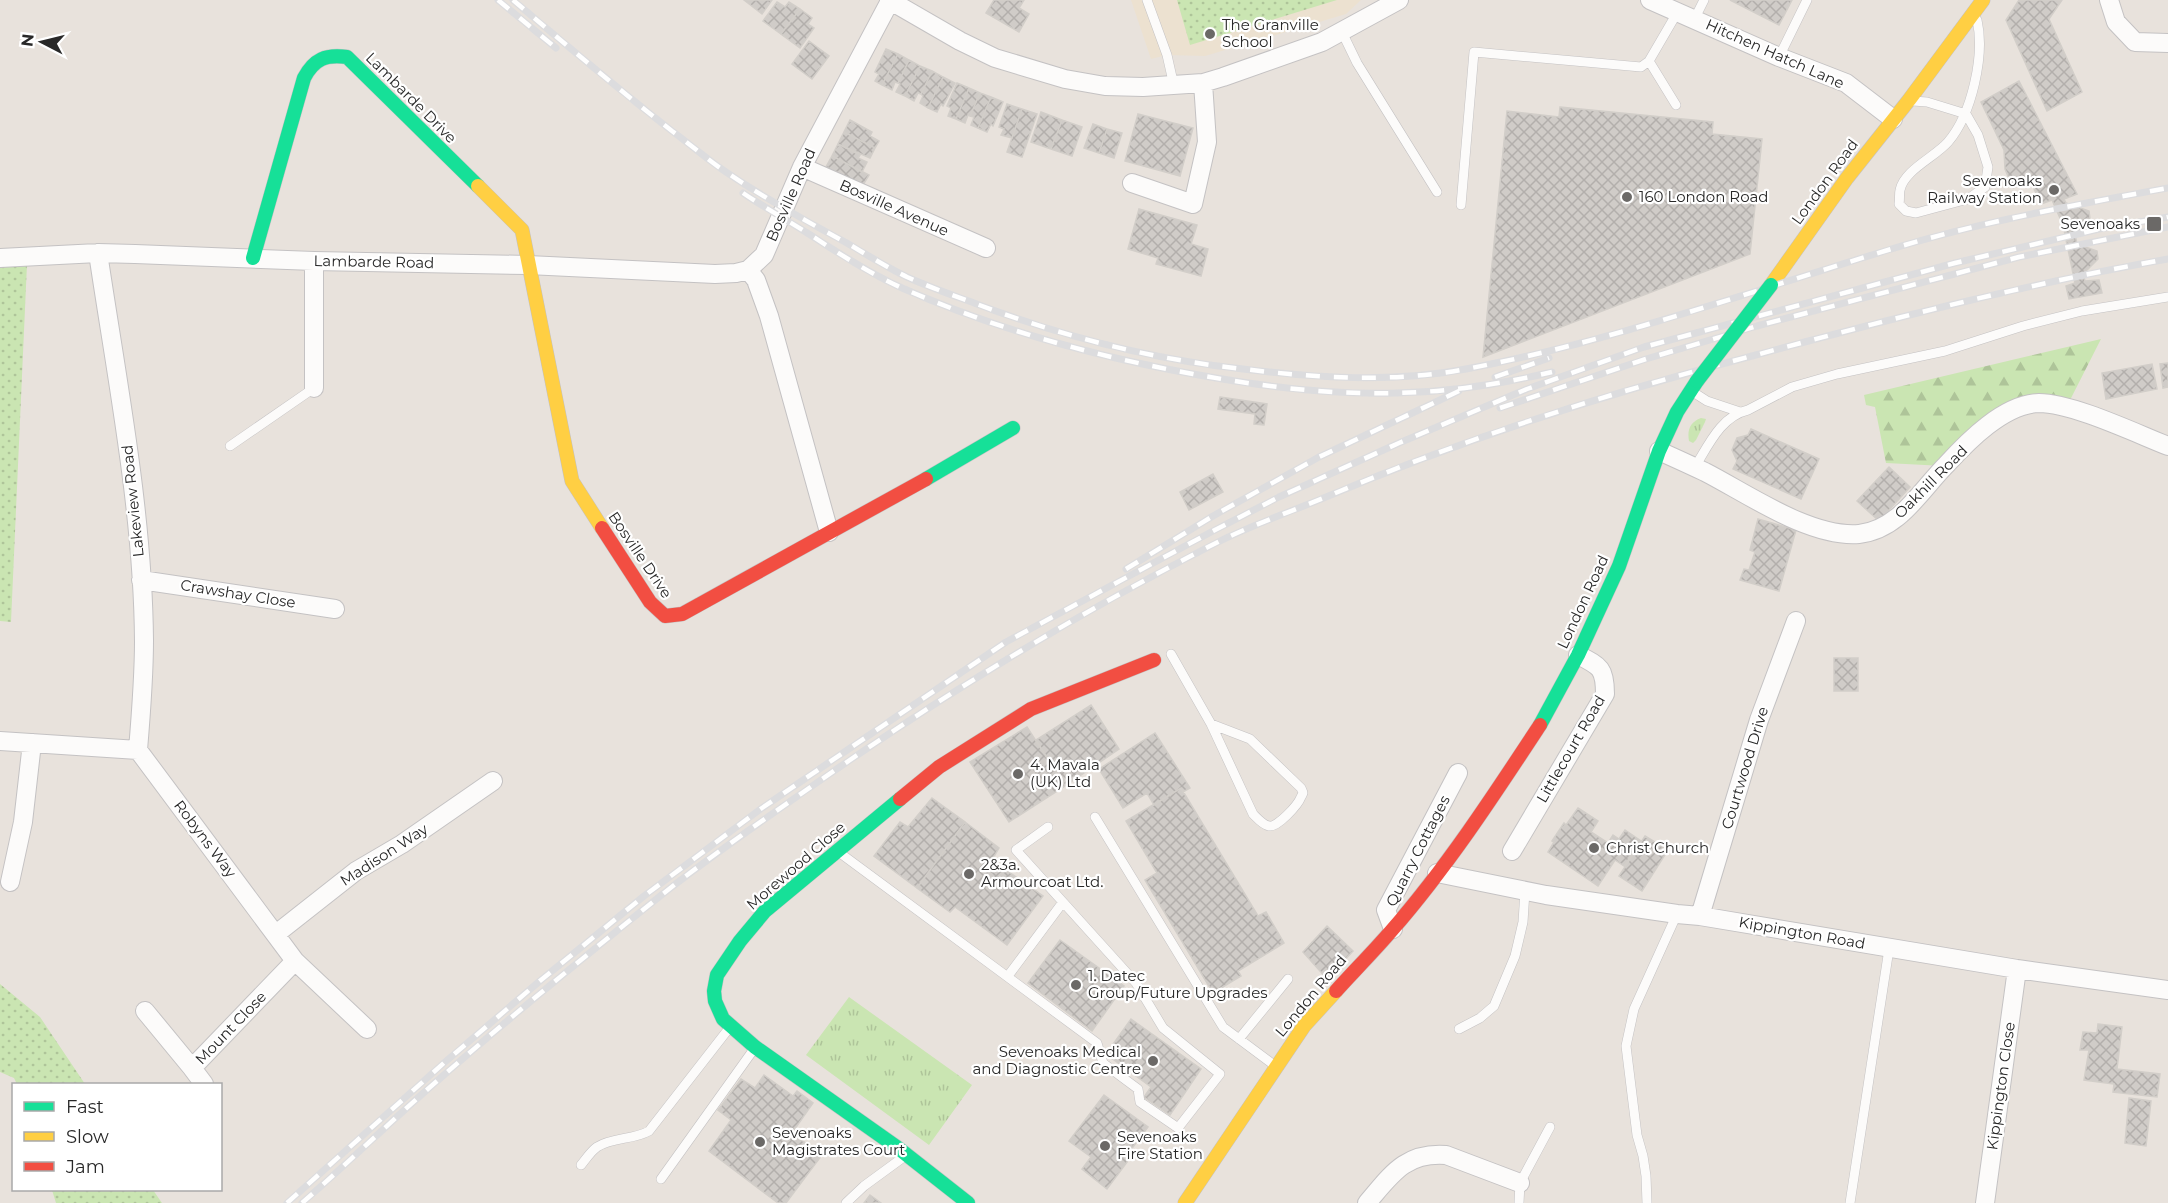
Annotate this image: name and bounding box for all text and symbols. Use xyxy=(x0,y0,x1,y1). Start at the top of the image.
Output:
north arrow xyxy=(12,12,72,72)
street label: Hitchen Hatch Lane xyxy=(1703,14,1847,93)
place label: The Granville School xyxy=(1222,15,1319,51)
marker: The Granville School xyxy=(1203,27,1217,41)
text: N xyxy=(17,33,38,48)
street label: Lambarde Drive xyxy=(362,48,461,147)
street label: London Road xyxy=(1787,135,1862,228)
street label: Bosville Road xyxy=(761,145,820,244)
place label: Sevenoaks Railway Station xyxy=(1927,171,2042,207)
street label: Bosville Avenue xyxy=(837,175,952,240)
marker: Sevenoaks Railway Station xyxy=(2047,183,2061,197)
place label: 160 London Road xyxy=(1639,187,1769,206)
marker: 160 London Road xyxy=(1620,190,1634,204)
place label: Sevenoaks xyxy=(2061,214,2140,233)
marker: Sevenoaks xyxy=(2145,215,2163,233)
street label: Lambarde Road xyxy=(313,251,435,272)
street label: Oakhill Road xyxy=(1890,441,1971,522)
street label: Lakeview Road xyxy=(117,444,148,558)
street label: Bosville Drive xyxy=(604,508,676,602)
street label: London Road xyxy=(1553,552,1613,652)
street label: Crawshay Close xyxy=(179,575,297,612)
street label: Littlecourt Road xyxy=(1532,692,1609,806)
street label: Courtwood Drive xyxy=(1717,704,1772,831)
place label: 4. Mavala (UK) Ltd xyxy=(1030,755,1100,791)
marker: 4. Mavala (UK) Ltd xyxy=(1011,767,1025,781)
street label: Quarry Cottages xyxy=(1381,792,1454,910)
street label: Robyns Way xyxy=(170,796,241,882)
street label: Morewood Close xyxy=(742,818,849,914)
street label: Madison Way xyxy=(336,819,432,890)
place label: Christ Church xyxy=(1606,838,1709,857)
marker: Christ Church xyxy=(1587,841,1601,855)
place label: 2&3a. Armourcoat Ltd. xyxy=(981,855,1103,891)
marker: 2&3a. Armourcoat Ltd. xyxy=(962,867,976,881)
street label: Kippington Road xyxy=(1737,912,1867,953)
street label: London Road xyxy=(1271,951,1350,1041)
place label: 1. Datec Group/Future Upgrades xyxy=(1088,966,1268,1002)
marker: 1. Datec Group/Future Upgrades xyxy=(1069,978,1083,992)
street label: Mount Close xyxy=(191,987,270,1068)
street label: Kippington Close xyxy=(1982,1021,2019,1151)
place label: Sevenoaks Medical and Diagnostic Centre xyxy=(973,1042,1141,1078)
marker: Sevenoaks Medical and Diagnostic Centre xyxy=(1146,1054,1160,1068)
legend xyxy=(12,1083,222,1191)
text: Fast xyxy=(66,1096,104,1118)
place label: Sevenoaks Magistrates Court xyxy=(772,1123,905,1159)
text: Slow xyxy=(66,1126,109,1148)
place label: Sevenoaks Fire Station xyxy=(1117,1127,1203,1163)
marker: Sevenoaks Magistrates Court xyxy=(753,1135,767,1149)
marker: Sevenoaks Fire Station xyxy=(1098,1139,1112,1153)
text: Jam xyxy=(65,1156,105,1178)

